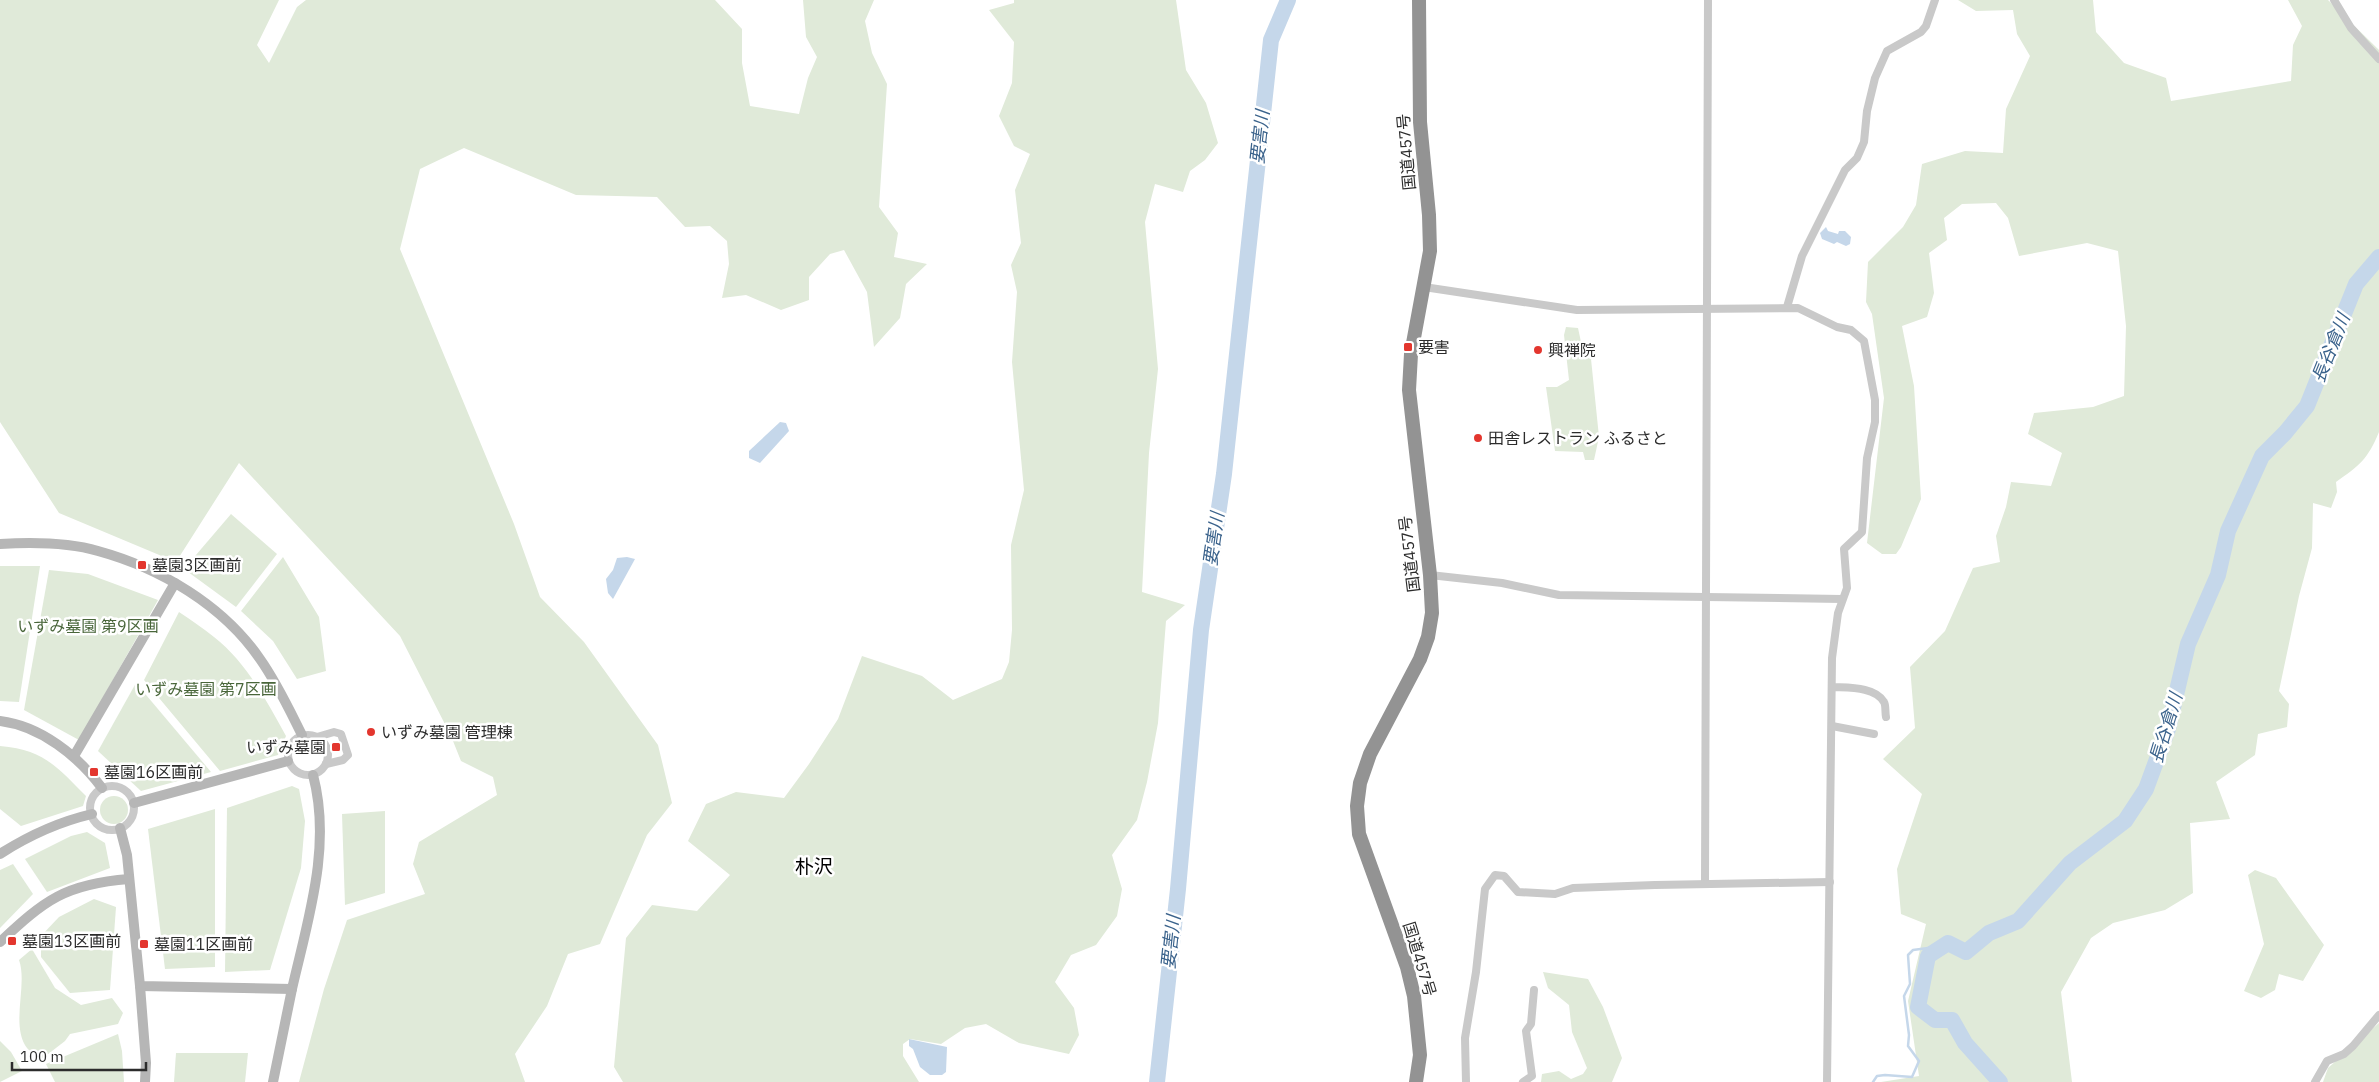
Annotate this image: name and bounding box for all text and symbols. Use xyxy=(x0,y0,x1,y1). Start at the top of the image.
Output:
water label: 要害川 xyxy=(1245,107,1274,165)
street label: 国道457号 xyxy=(1393,113,1419,191)
water label: 長谷倉川 xyxy=(2306,308,2355,385)
place label: 要害 xyxy=(1418,337,1450,357)
place label: 興禅院 xyxy=(1548,340,1596,360)
marker: 要害 xyxy=(1402,341,1414,353)
marker: 興禅院 xyxy=(1532,344,1544,356)
place label: 田舎レストラン ふるさと xyxy=(1488,428,1668,448)
marker: 田舎レストラン ふるさと xyxy=(1472,432,1484,444)
water label: 要害川 xyxy=(1198,509,1229,567)
street label: 国道457号 xyxy=(1394,515,1424,593)
place label: 墓園3区画前 xyxy=(152,555,242,575)
marker: 墓園3区画前 xyxy=(136,559,148,571)
park label: いずみ墓園 第9区画 xyxy=(17,616,159,636)
park label: いずみ墓園 第7区画 xyxy=(135,679,277,699)
water label: 長谷倉川 xyxy=(2144,688,2188,766)
place label: いずみ墓園 管理棟 xyxy=(381,722,513,742)
marker: いずみ墓園 管理棟 xyxy=(365,726,377,738)
place label: いずみ墓園 xyxy=(246,737,326,757)
marker: いずみ墓園 xyxy=(330,741,342,753)
place label: 墓園16区画前 xyxy=(104,762,203,782)
marker: 墓園16区画前 xyxy=(88,766,100,778)
district label: 朴沢 xyxy=(795,854,833,878)
water label: 要害川 xyxy=(1156,912,1185,970)
street label: 国道457号 xyxy=(1399,919,1441,999)
place label: 墓園13区画前 xyxy=(22,931,121,951)
place label: 墓園11区画前 xyxy=(154,934,253,954)
marker: 墓園13区画前 xyxy=(6,935,18,947)
marker: 墓園11区画前 xyxy=(138,938,150,950)
scale bar xyxy=(12,1040,146,1072)
text: 100 m xyxy=(20,1047,64,1066)

